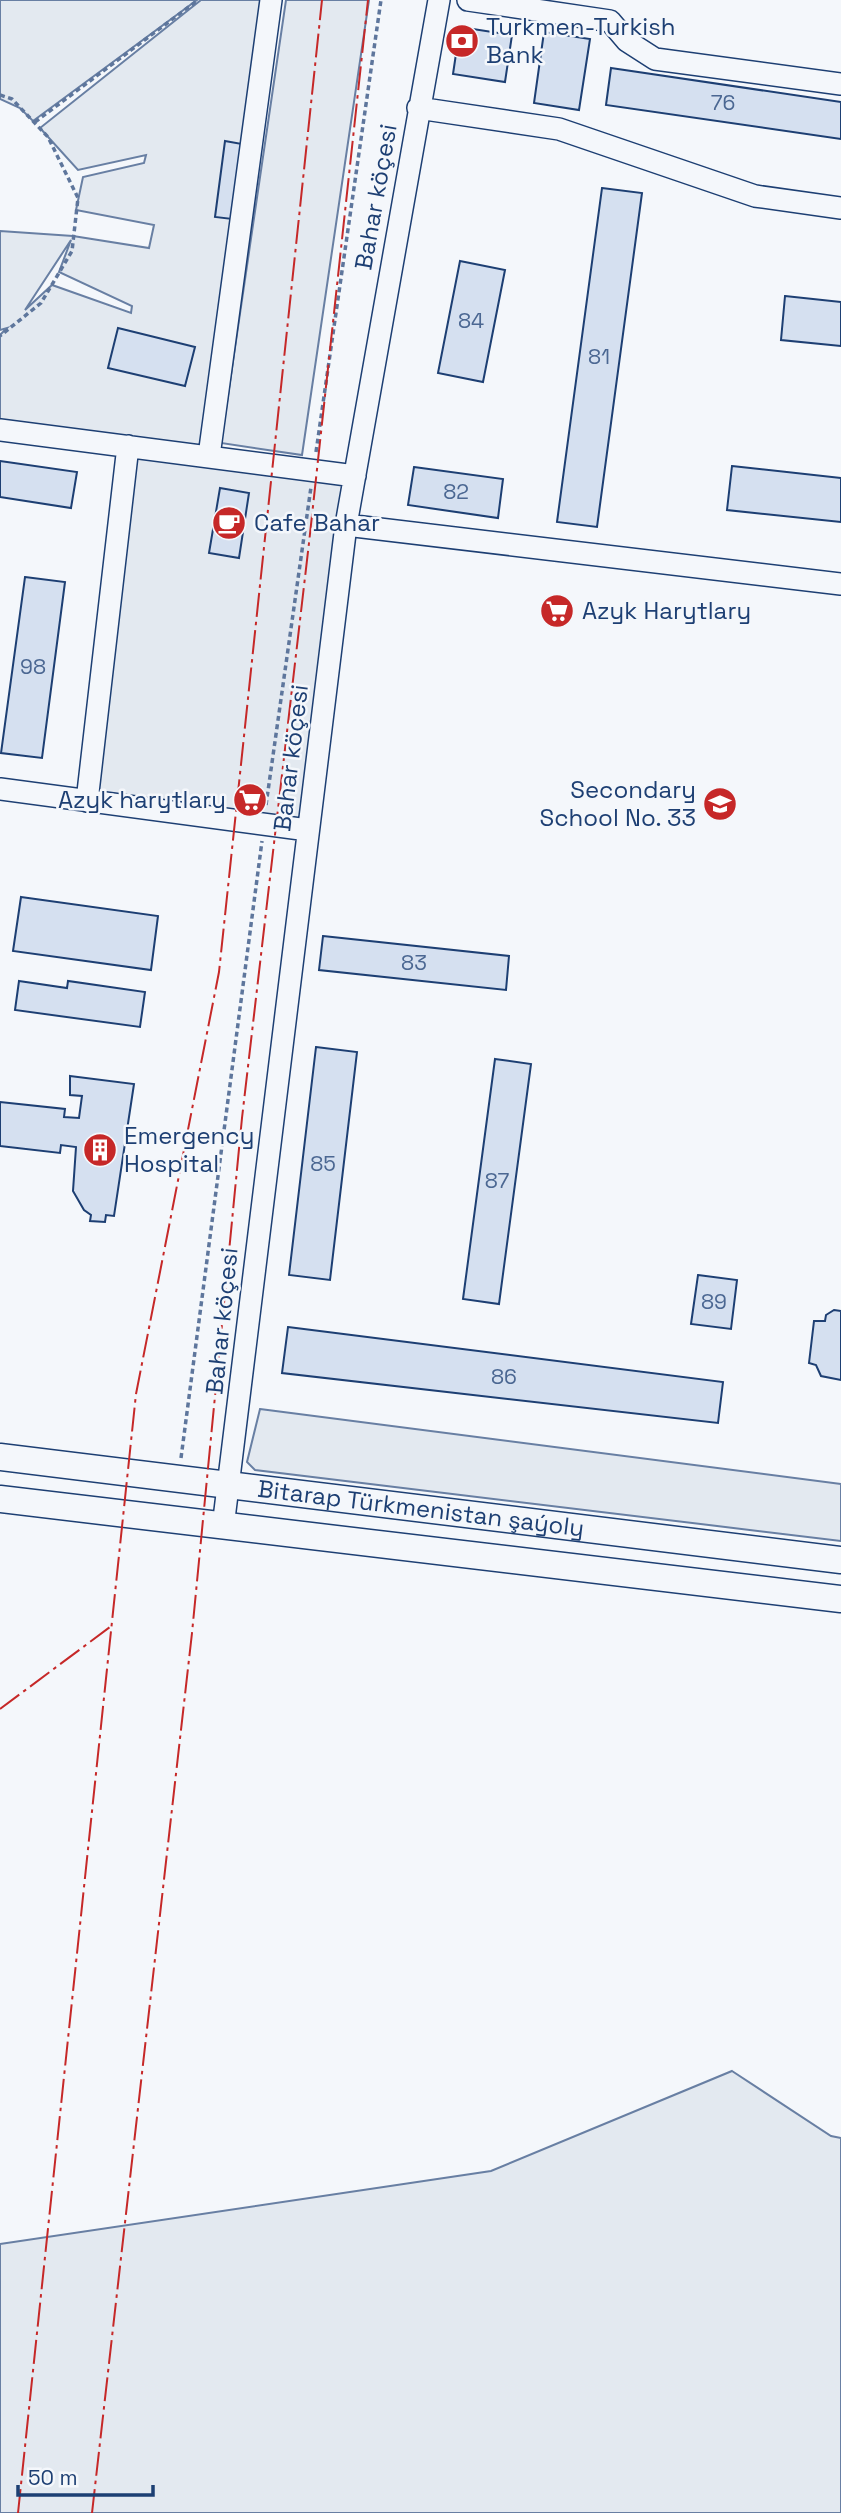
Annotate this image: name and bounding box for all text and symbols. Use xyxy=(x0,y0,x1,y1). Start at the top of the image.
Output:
place label: Turkmen-Turkish Bank xyxy=(486,11,676,70)
bank icon: Turkmen-Turkish Bank xyxy=(443,22,481,60)
house number: 76 xyxy=(711,89,735,116)
street label: Bahar köçesi xyxy=(347,122,404,272)
house number: 84 xyxy=(458,307,484,334)
house number: 81 xyxy=(588,343,610,370)
house number: 82 xyxy=(443,478,469,505)
cafe icon: Cafe Bahar xyxy=(210,504,248,542)
place label: Cafe Bahar xyxy=(254,507,380,538)
supermarket icon: Azyk Harytlary xyxy=(538,592,576,630)
place label: Azyk Harytlary xyxy=(582,595,751,626)
house number: 98 xyxy=(20,653,46,680)
street label: Bahar köçesi xyxy=(266,683,315,833)
place label: Secondary School No. 33 xyxy=(539,774,696,833)
supermarket icon: Azyk harytlary xyxy=(231,781,269,819)
place label: Azyk harytlary xyxy=(58,784,226,815)
school or university icon: Secondary School No. 33 xyxy=(701,785,739,823)
house number: 83 xyxy=(401,949,427,976)
place label: Emergency Hospital xyxy=(124,1120,254,1179)
building icon: Emergency Hospital xyxy=(81,1131,119,1169)
house number: 85 xyxy=(310,1150,336,1177)
house number: 87 xyxy=(485,1167,509,1194)
street label: Bahar köçesi xyxy=(198,1246,245,1396)
house number: 89 xyxy=(701,1288,727,1315)
house number: 86 xyxy=(491,1363,517,1390)
street label: Bitarap Türkmenistan şaýoly xyxy=(256,1473,586,1543)
scale bar xyxy=(18,2454,152,2498)
text: 50 m xyxy=(28,2464,78,2491)

